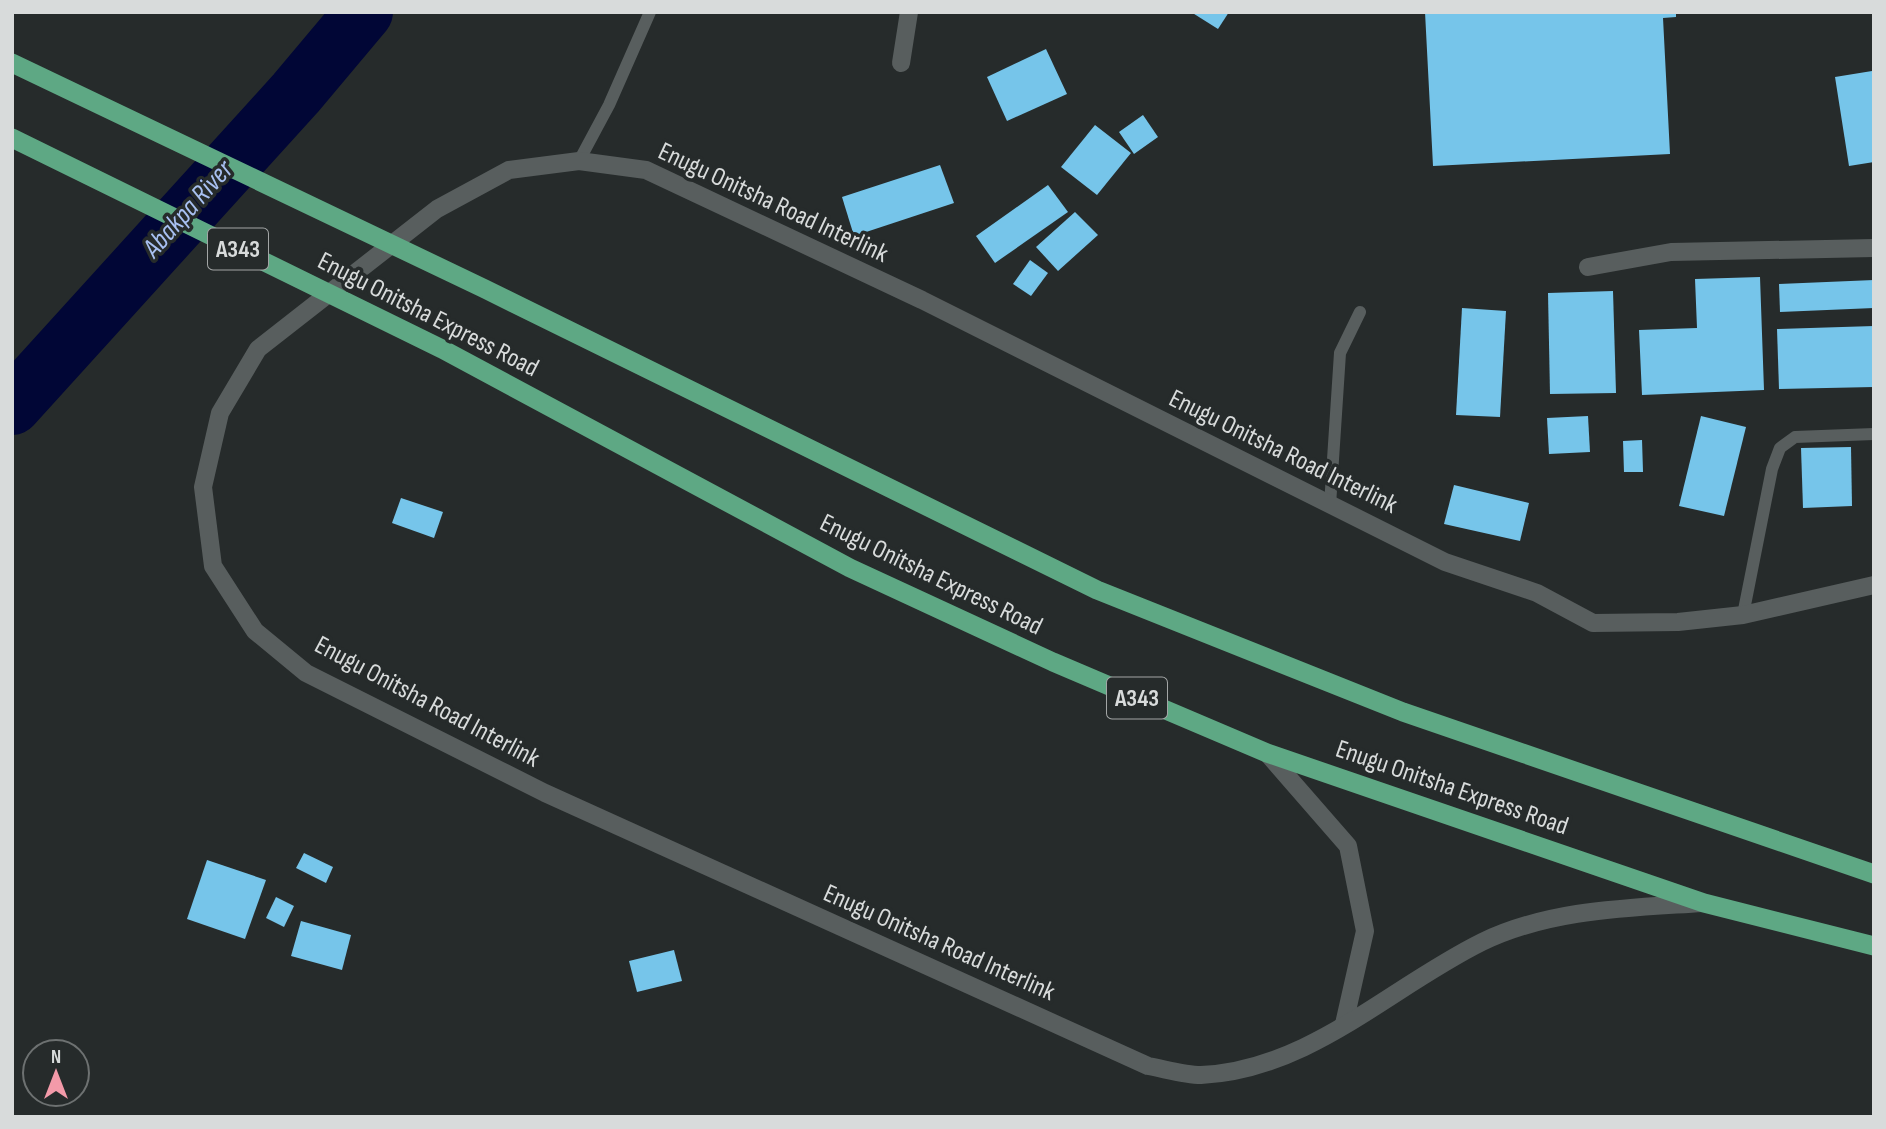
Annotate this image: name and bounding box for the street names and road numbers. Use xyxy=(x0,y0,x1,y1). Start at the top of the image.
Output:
street label: Enugu Onitsha Road Interlink xyxy=(653,136,893,270)
road number: A343 xyxy=(208,228,268,270)
street label: Enugu Onitsha Express Road xyxy=(312,246,544,384)
street label: Enugu Onitsha Road Interlink xyxy=(1164,383,1402,521)
street label: Enugu Onitsha Express Road xyxy=(815,508,1047,642)
street label: Enugu Onitsha Road Interlink xyxy=(309,630,545,774)
road number: A343 xyxy=(1107,678,1167,718)
street label: Enugu Onitsha Express Road xyxy=(1332,734,1572,842)
street label: Enugu Onitsha Road Interlink xyxy=(818,878,1060,1008)

